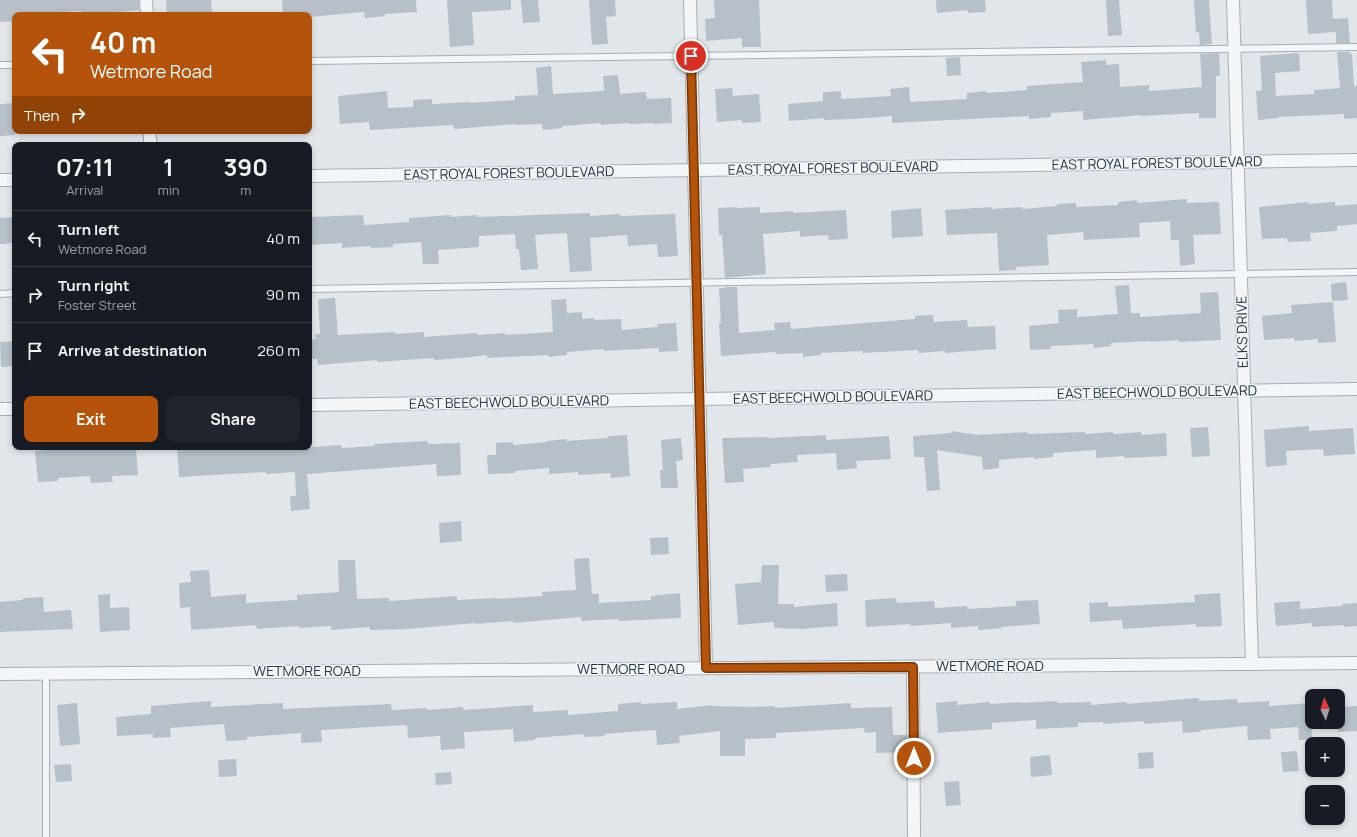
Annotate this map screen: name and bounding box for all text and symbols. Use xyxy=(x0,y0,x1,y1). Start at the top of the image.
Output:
text: 40 m xyxy=(90,23,156,61)
icon: left xyxy=(24,28,76,80)
pin xyxy=(674,39,708,73)
icon: arrive xyxy=(680,45,702,67)
text: Wetmore Road xyxy=(90,59,212,83)
icon: right xyxy=(67,104,89,126)
text: Then xyxy=(24,105,59,126)
text: 07:11 xyxy=(56,150,114,183)
text: 1 xyxy=(163,150,174,183)
text: 390 xyxy=(223,150,268,183)
street label: EAST ROYAL FOREST BOULEVARD xyxy=(1052,151,1262,174)
street label: EAST ROYAL FOREST BOULEVARD xyxy=(728,156,938,179)
street label: EAST ROYAL FOREST BOULEVARD xyxy=(404,161,614,184)
text: Arrival xyxy=(66,181,103,199)
text: min xyxy=(158,181,179,199)
text: m xyxy=(240,181,251,199)
text: Turn left xyxy=(58,219,120,240)
icon: left xyxy=(24,228,46,250)
text: 40 m xyxy=(266,228,300,249)
text: Wetmore Road xyxy=(58,240,146,258)
text: Turn right xyxy=(58,275,129,296)
icon: right xyxy=(24,284,46,306)
text: 90 m xyxy=(266,284,300,305)
text: Foster Street xyxy=(58,296,137,314)
street label: ELKS DRIVE xyxy=(1231,296,1252,368)
icon: arrive xyxy=(24,340,46,362)
text: Arrive at destination xyxy=(58,340,207,361)
text: 260 m xyxy=(257,340,300,361)
street label: EAST BEECHWOLD BOULEVARD xyxy=(1057,380,1257,403)
street label: EAST BEECHWOLD BOULEVARD xyxy=(733,385,933,408)
street label: EAST BEECHWOLD BOULEVARD xyxy=(409,390,609,413)
button: Exit xyxy=(24,396,158,442)
button: Share xyxy=(166,396,300,442)
street label: WETMORE ROAD xyxy=(936,656,1044,675)
street label: WETMORE ROAD xyxy=(577,659,685,678)
street label: WETMORE ROAD xyxy=(253,661,361,680)
north arrow xyxy=(1305,689,1345,729)
map controls xyxy=(1305,689,1345,825)
position arrow xyxy=(893,737,935,779)
button: + xyxy=(1305,737,1345,777)
button: − xyxy=(1305,785,1345,825)

